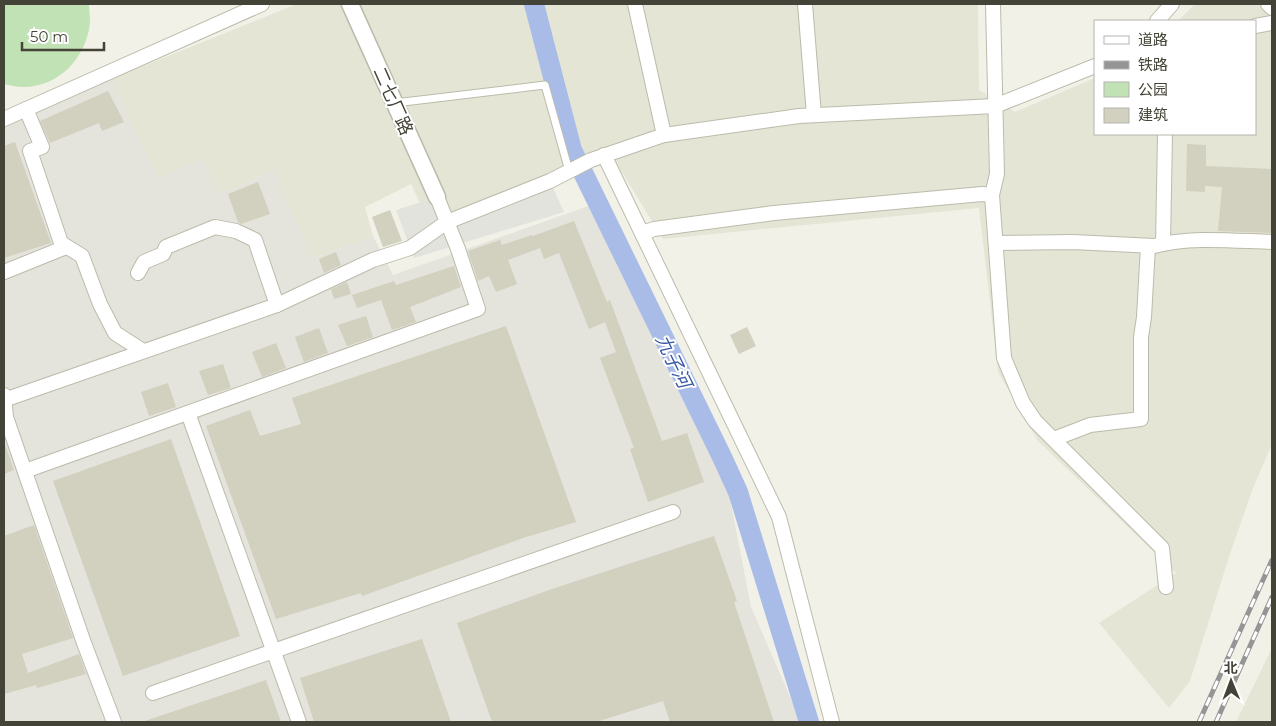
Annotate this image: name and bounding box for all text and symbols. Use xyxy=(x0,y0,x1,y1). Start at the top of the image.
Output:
scale bar xyxy=(22,20,105,52)
legend xyxy=(1094,20,1256,135)
text: 50 m xyxy=(30,27,68,46)
text: 道路 xyxy=(1138,30,1168,49)
text: 铁路 xyxy=(1138,55,1168,74)
street label: 二七厂路 xyxy=(368,64,418,138)
text: 公园 xyxy=(1138,80,1168,99)
text: 建筑 xyxy=(1138,105,1168,124)
water label: 九子河 xyxy=(651,331,698,395)
north arrow xyxy=(1206,656,1256,706)
text: 北 xyxy=(1224,659,1238,677)

